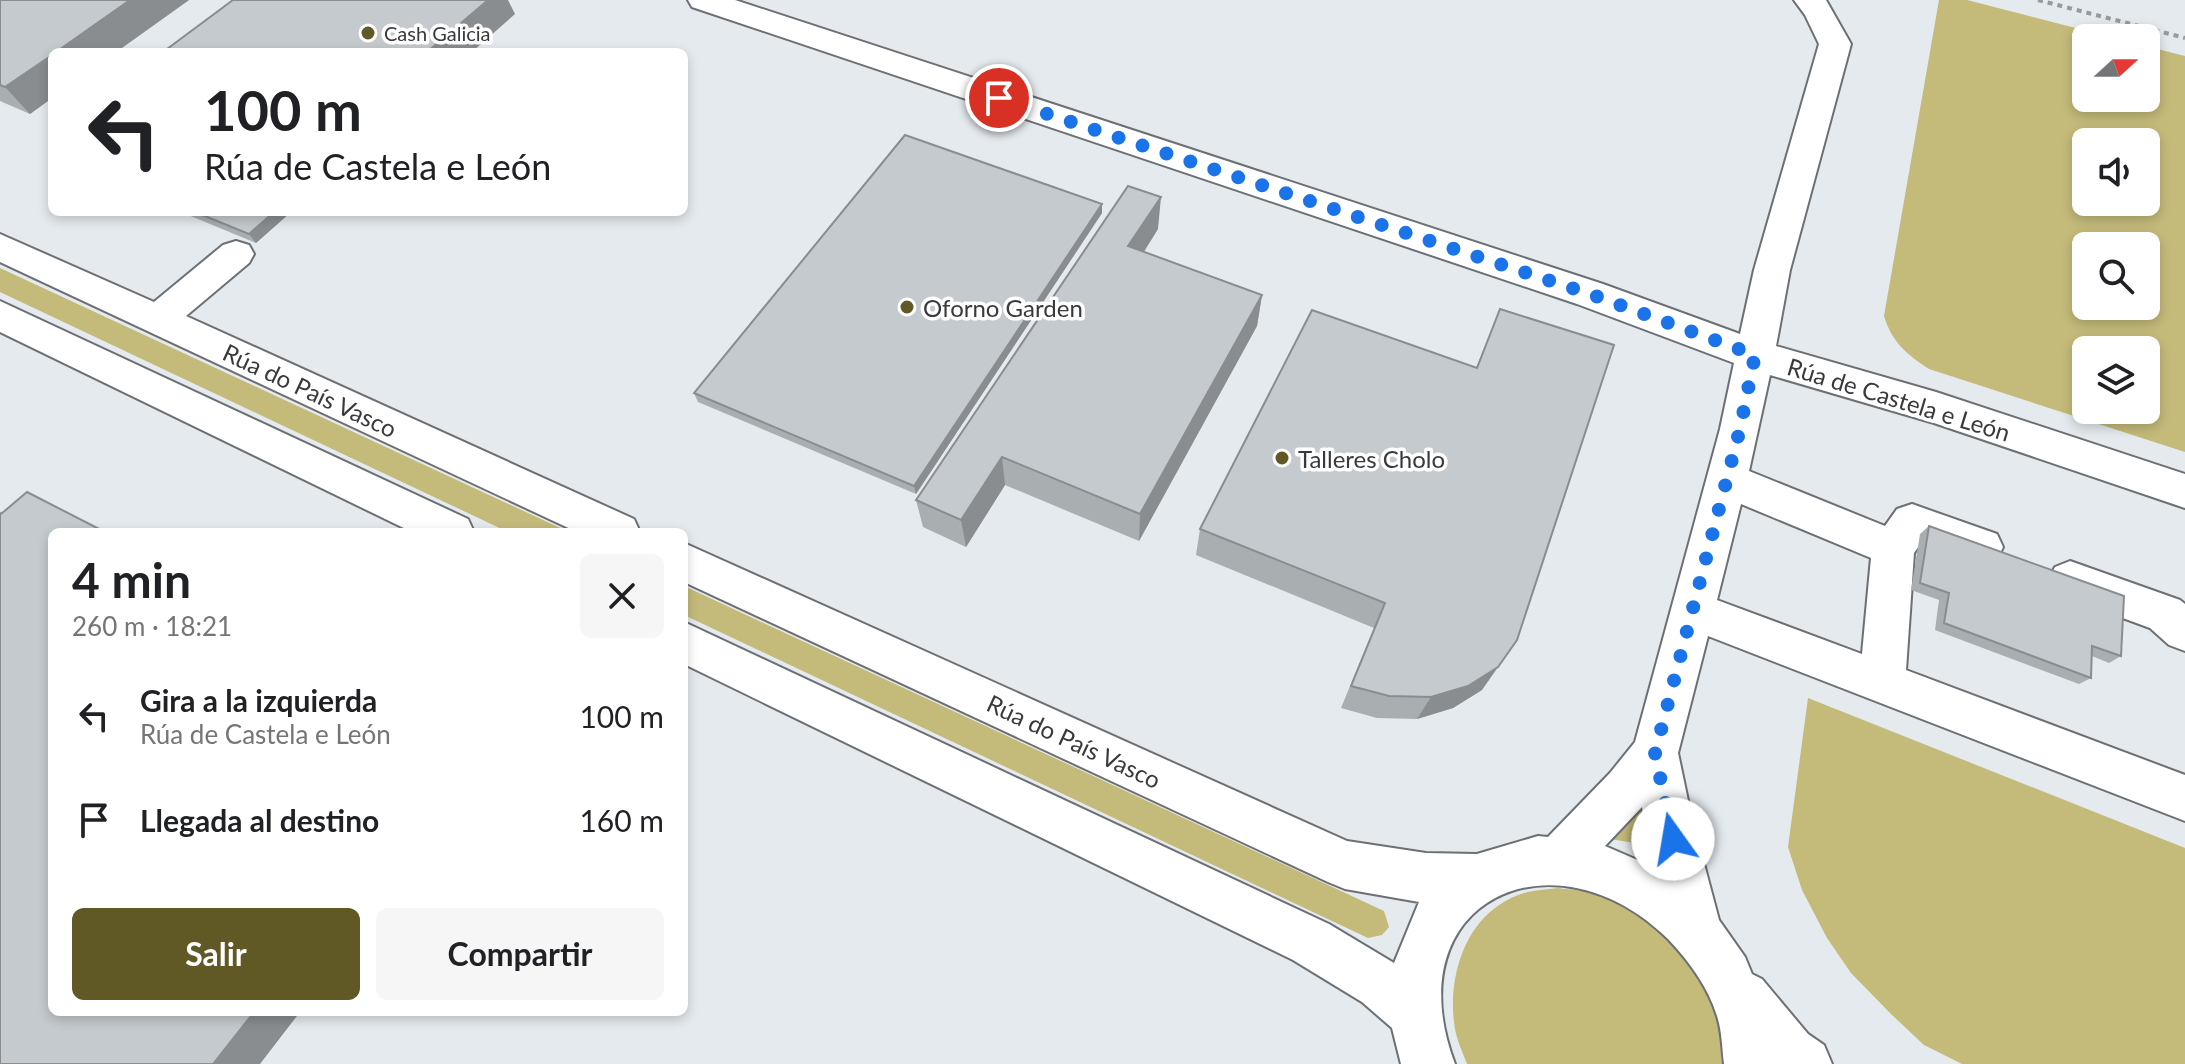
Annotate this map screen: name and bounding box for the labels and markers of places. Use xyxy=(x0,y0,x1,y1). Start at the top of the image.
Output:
place label: Cash Galicia xyxy=(384,21,491,45)
marker: Cash Galicia xyxy=(359,24,377,42)
pin xyxy=(965,64,1033,132)
place label: Oforno Garden xyxy=(923,293,1083,322)
marker: Oforno Garden xyxy=(898,298,916,316)
place label: Talleres Cholo xyxy=(1298,444,1445,473)
marker: Talleres Cholo xyxy=(1273,449,1291,467)

